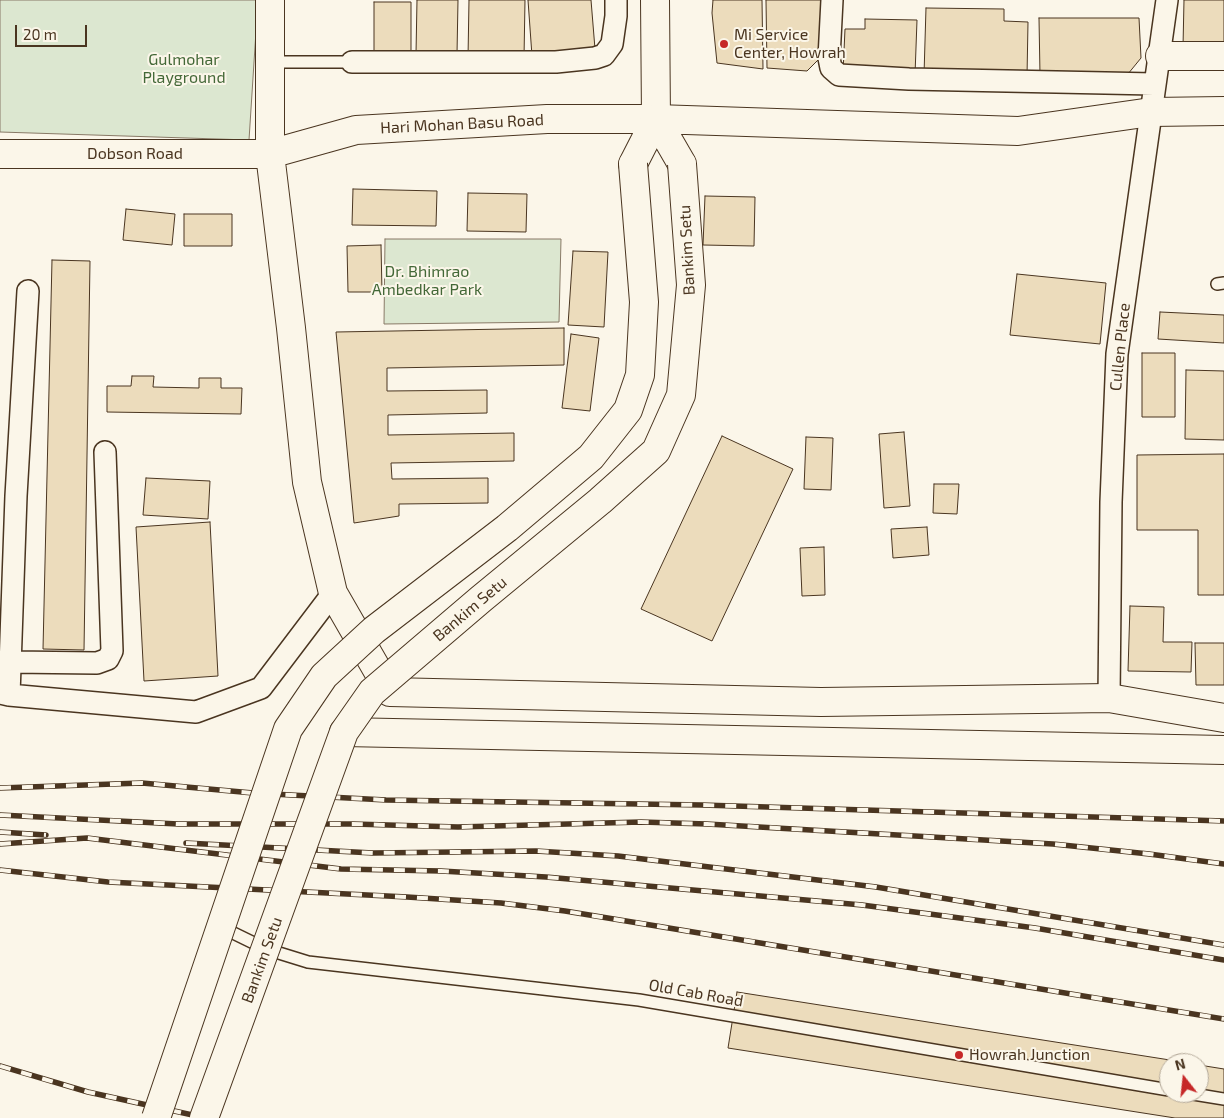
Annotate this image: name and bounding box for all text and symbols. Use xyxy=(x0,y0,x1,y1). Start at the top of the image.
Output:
scale bar xyxy=(18,15,90,47)
text: 20 m xyxy=(23,25,57,43)
place label: Mi Service Center, Howrah xyxy=(734,25,846,63)
marker: Mi Service Center, Howrah xyxy=(718,38,730,50)
park label: Gulmohar Playground xyxy=(142,50,226,88)
street label: Hari Mohan Basu Road xyxy=(380,110,544,138)
street label: Dobson Road xyxy=(87,144,183,164)
street label: Bankim Setu xyxy=(675,204,699,296)
park label: Dr. Bhimrao Ambedkar Park xyxy=(372,262,482,300)
street label: Cullen Place xyxy=(1106,302,1134,392)
street label: Bankim Setu xyxy=(429,573,511,645)
street label: Bankim Setu xyxy=(238,914,286,1006)
street label: Old Cab Road xyxy=(647,975,745,1011)
place label: Howrah Junction xyxy=(969,1045,1090,1065)
marker: Howrah Junction xyxy=(953,1049,965,1061)
north arrow xyxy=(1159,1053,1209,1103)
text: N xyxy=(1173,1054,1187,1074)

